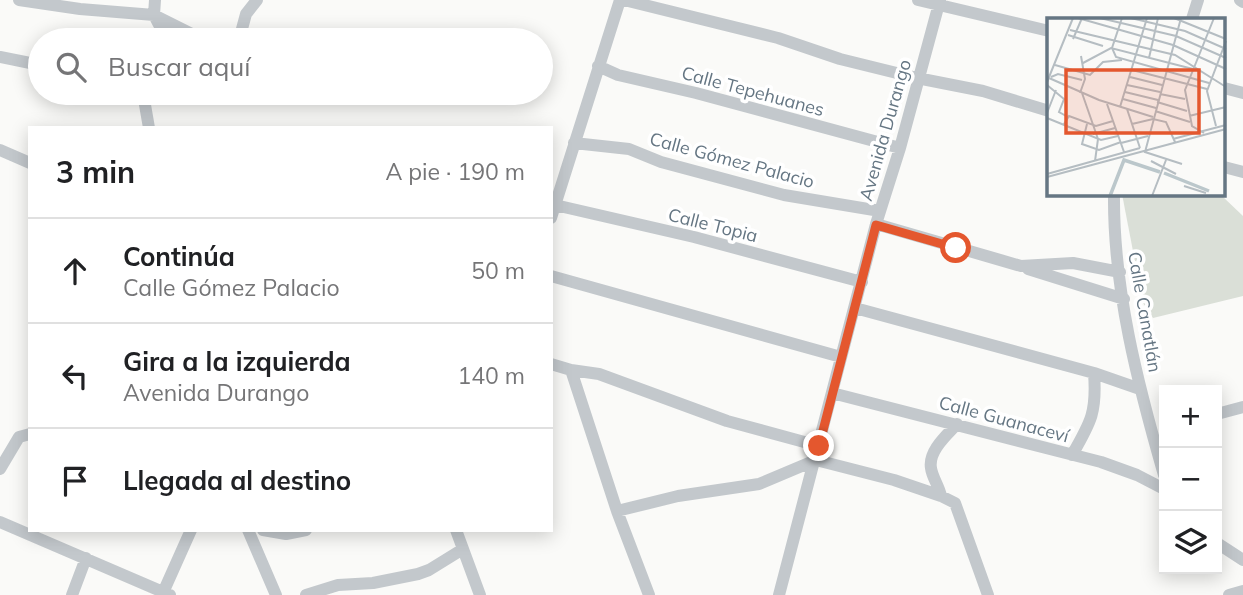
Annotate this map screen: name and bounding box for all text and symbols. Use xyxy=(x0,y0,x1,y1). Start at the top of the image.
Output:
inset map xyxy=(1047,18,1226,196)
search box xyxy=(28,28,553,105)
icon: search xyxy=(52,48,90,86)
text: Buscar aquí xyxy=(108,50,251,83)
street label: Avenida Durango xyxy=(854,57,916,203)
street label: Calle Tepehuanes xyxy=(679,61,827,121)
street label: Calle Gómez Palacio xyxy=(647,127,817,193)
text: 3 min xyxy=(56,153,135,191)
text: A pie · 190 m xyxy=(385,157,525,186)
street label: Calle Topia xyxy=(666,203,760,247)
route start xyxy=(940,232,971,263)
text: Continúa xyxy=(123,240,235,273)
street label: Calle Canatlán xyxy=(1123,250,1167,374)
icon: ahead xyxy=(56,252,94,290)
text: 50 m xyxy=(471,256,525,285)
text: Calle Gómez Palacio xyxy=(123,273,340,302)
text: Gira a la izquierda xyxy=(123,345,351,378)
icon: left xyxy=(56,357,94,395)
text: 140 m xyxy=(457,361,525,390)
text: Avenida Durango xyxy=(123,378,309,407)
map controls xyxy=(1159,385,1222,574)
button: + xyxy=(1159,385,1222,448)
street label: Calle Guanaceví xyxy=(936,391,1073,448)
route end xyxy=(803,430,834,461)
button: − xyxy=(1159,448,1222,511)
icon: arrive xyxy=(56,462,94,500)
text: Llegada al destino xyxy=(123,464,351,497)
button: layers xyxy=(1159,511,1222,574)

